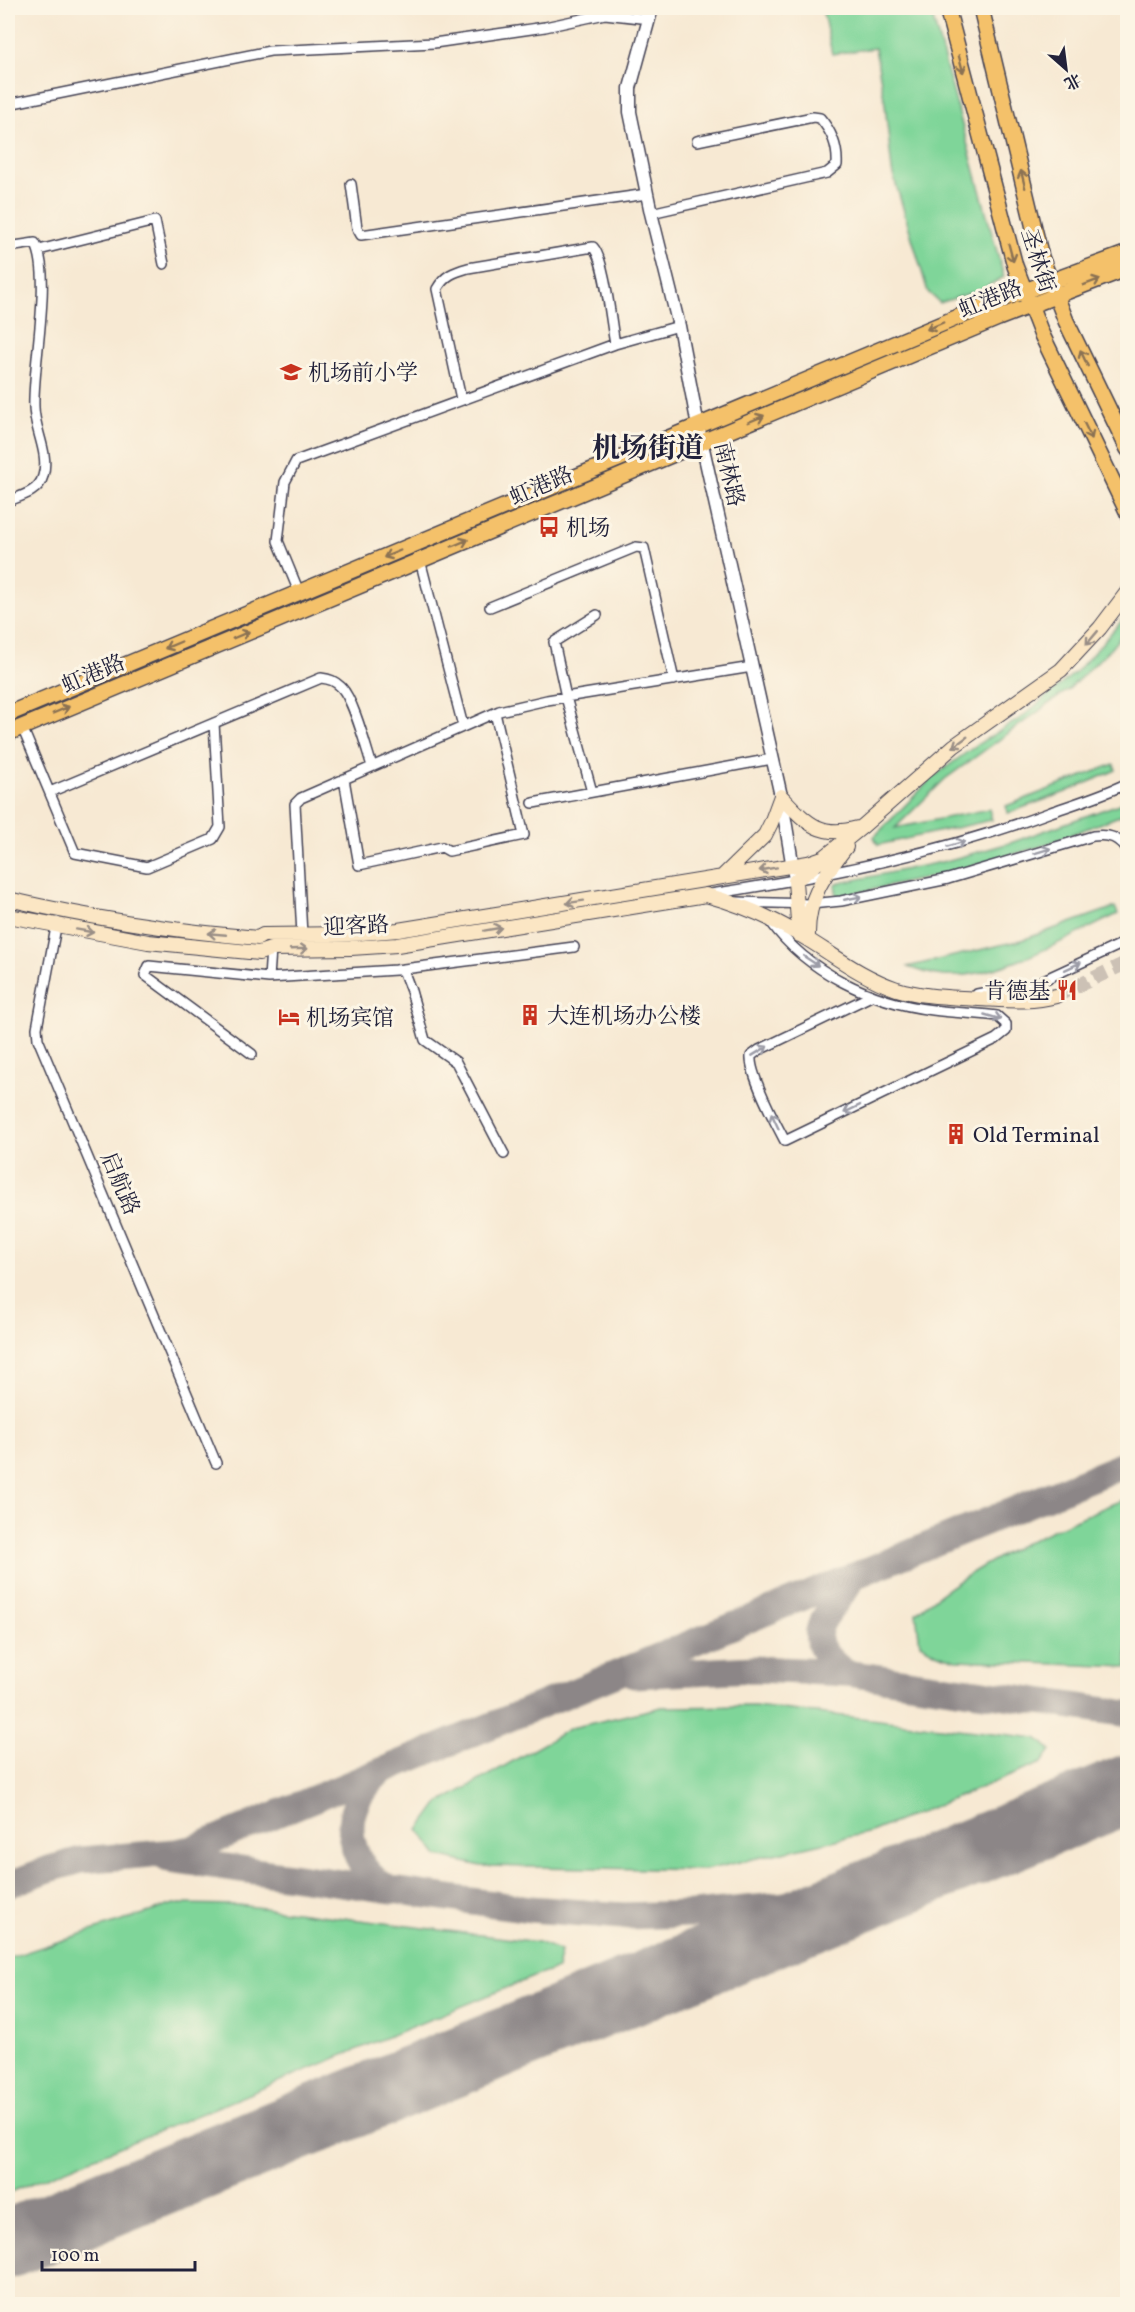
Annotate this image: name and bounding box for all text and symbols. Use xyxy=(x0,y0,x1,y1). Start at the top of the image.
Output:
north arrow xyxy=(1036,39,1096,99)
one-way arrow xyxy=(956,54,968,73)
text: 北 xyxy=(1060,67,1084,94)
one-way arrow xyxy=(1016,170,1028,189)
street label: 圣林街 xyxy=(1012,225,1062,297)
one-way arrow xyxy=(1006,243,1018,262)
street label: 虹港路 xyxy=(955,274,1027,327)
one-way arrow xyxy=(1082,275,1101,286)
one-way arrow xyxy=(927,321,945,332)
one-way arrow xyxy=(1078,350,1090,368)
place label: 机场前小学 xyxy=(308,359,418,390)
school or university icon: 机场前小学 xyxy=(279,360,303,384)
one-way arrow xyxy=(747,413,765,424)
one-way arrow xyxy=(1083,422,1095,440)
district label: 机场街道 xyxy=(592,430,704,469)
street label: 南林路 xyxy=(705,439,750,510)
street label: 虹港路 xyxy=(506,460,578,514)
place label: 机场 xyxy=(566,514,610,545)
bus stop icon: 机场 xyxy=(537,515,561,539)
one-way arrow xyxy=(450,537,469,548)
one-way arrow xyxy=(383,549,401,560)
one-way arrow xyxy=(232,629,250,640)
one-way arrow xyxy=(1085,630,1099,645)
one-way arrow xyxy=(165,640,183,651)
street label: 虹港路 xyxy=(58,648,130,702)
one-way arrow xyxy=(52,704,70,715)
one-way arrow xyxy=(952,736,968,749)
one-way arrow xyxy=(946,838,965,849)
one-way arrow xyxy=(1032,845,1051,856)
one-way arrow xyxy=(758,864,778,875)
one-way arrow xyxy=(843,892,863,903)
one-way arrow xyxy=(566,896,586,907)
street label: 迎客路 xyxy=(322,910,390,945)
one-way arrow xyxy=(483,923,502,934)
one-way arrow xyxy=(75,926,95,937)
one-way arrow xyxy=(208,929,228,940)
one-way arrow xyxy=(289,943,309,954)
one-way arrow xyxy=(802,954,819,967)
one-way arrow xyxy=(1064,960,1082,972)
place label: 肯德基 xyxy=(984,977,1050,1008)
restaurant icon: 肯德基 xyxy=(1055,978,1079,1002)
place label: 大连机场办公楼 xyxy=(547,1002,701,1033)
building icon: 大连机场办公楼 xyxy=(518,1003,542,1027)
place label: 机场宾馆 xyxy=(306,1004,394,1035)
hotel icon: 机场宾馆 xyxy=(277,1005,301,1029)
one-way arrow xyxy=(984,1012,1003,1023)
one-way arrow xyxy=(751,1044,768,1056)
one-way arrow xyxy=(844,1103,862,1115)
one-way arrow xyxy=(768,1113,780,1131)
place label: Old Terminal xyxy=(973,1121,1100,1152)
building icon: Old Terminal xyxy=(944,1122,968,1146)
street label: 启航路 xyxy=(92,1148,146,1220)
scale bar xyxy=(42,2234,195,2272)
text: 100 m xyxy=(51,2244,100,2269)

